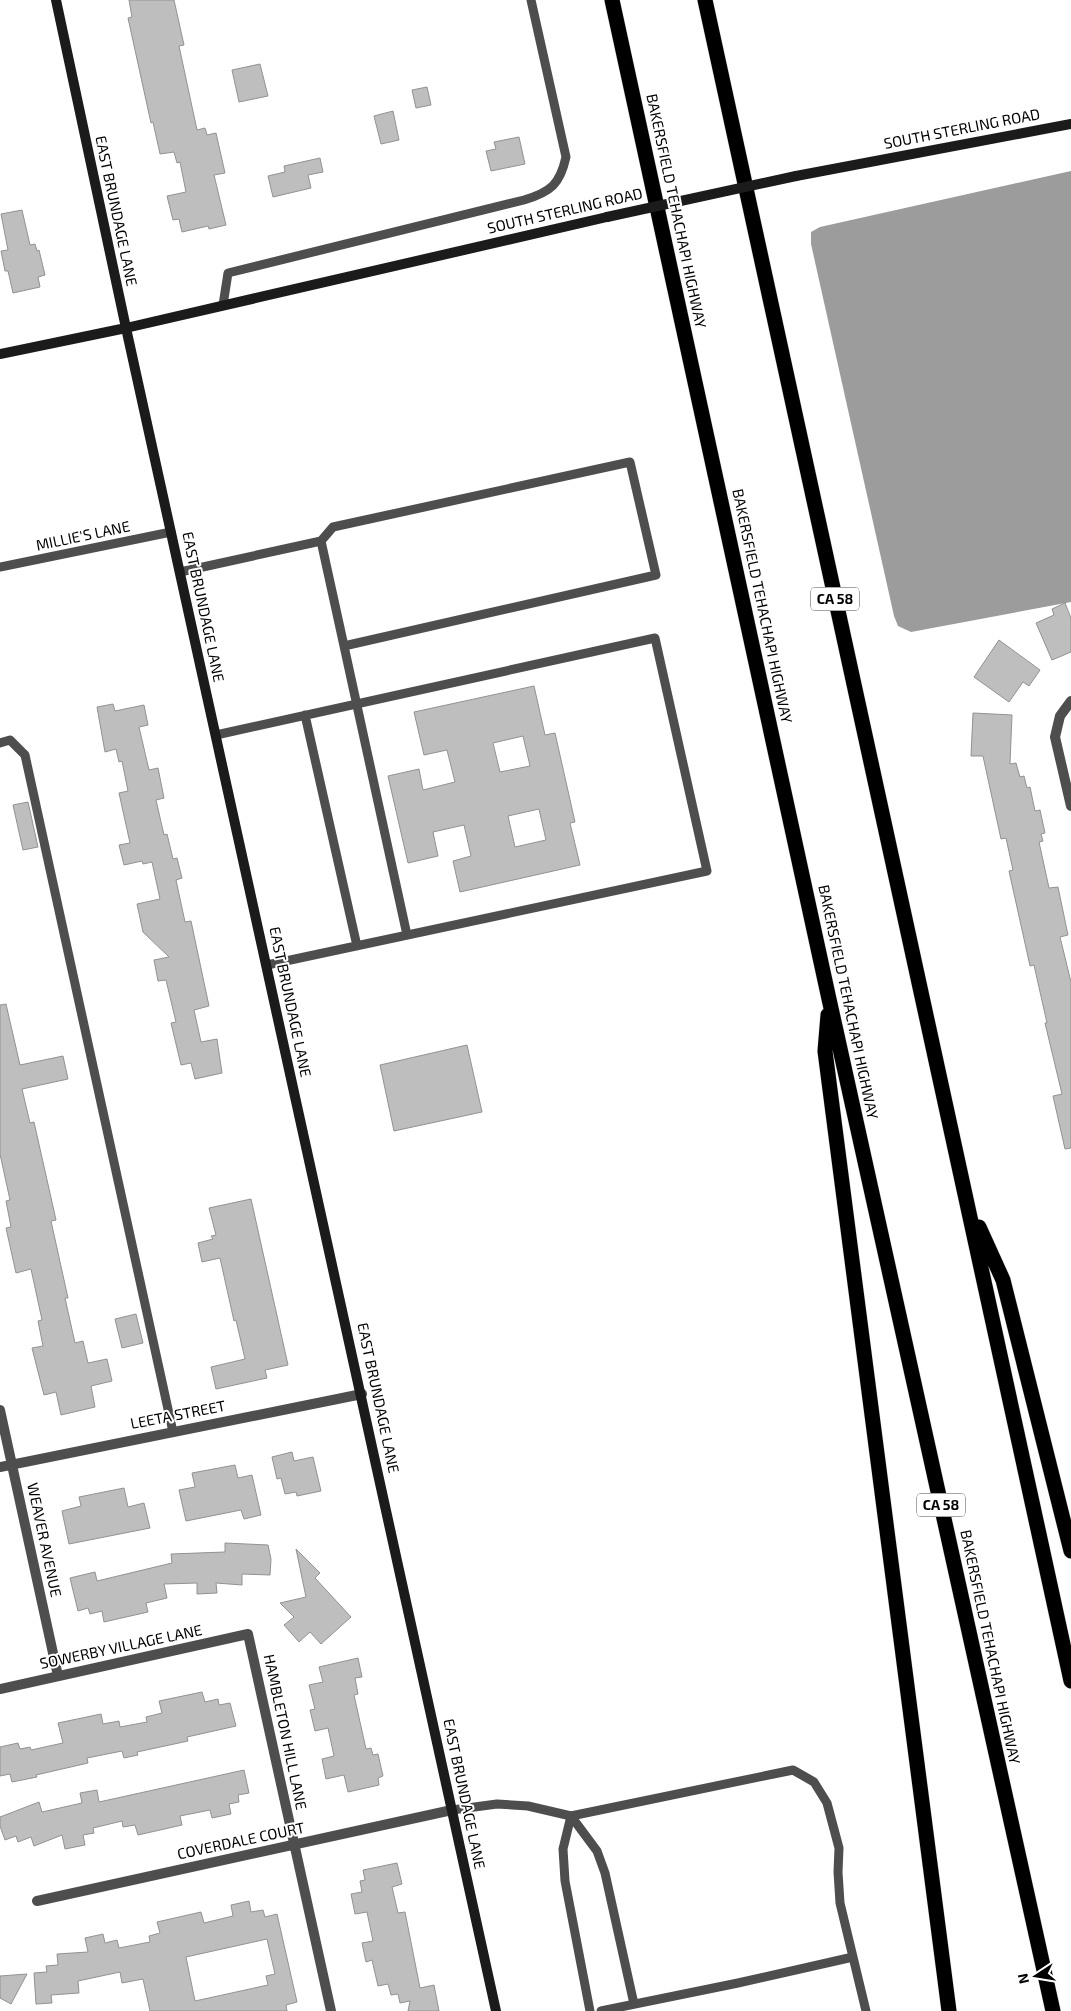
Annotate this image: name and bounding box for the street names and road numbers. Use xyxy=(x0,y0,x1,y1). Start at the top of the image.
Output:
street label: BAKERSFIELD TEHACHAPI HIGHWAY xyxy=(643,92,711,330)
street label: SOUTH STERLING ROAD xyxy=(882,104,1042,152)
street label: EAST BRUNDAGE LANE xyxy=(92,134,142,288)
street label: SOUTH STERLING ROAD xyxy=(485,183,644,237)
street label: BAKERSFIELD TEHACHAPI HIGHWAY xyxy=(729,487,797,725)
street label: MILLIE'S LANE xyxy=(34,516,131,554)
street label: EAST BRUNDAGE LANE xyxy=(179,530,229,684)
road number: CA 58 xyxy=(811,588,859,610)
street label: BAKERSFIELD TEHACHAPI HIGHWAY xyxy=(815,883,883,1121)
street label: EAST BRUNDAGE LANE xyxy=(266,925,316,1079)
street label: EAST BRUNDAGE LANE xyxy=(354,1321,404,1475)
street label: LEETA STREET xyxy=(129,1396,227,1432)
street label: WEAVER AVENUE xyxy=(24,1481,66,1599)
road number: CA 58 xyxy=(917,1494,965,1516)
street label: BAKERSFIELD TEHACHAPI HIGHWAY xyxy=(957,1528,1025,1766)
street label: SOWERBY VILLAGE LANE xyxy=(38,1620,204,1672)
street label: HAMBLETON HILL LANE xyxy=(261,1652,311,1811)
street label: EAST BRUNDAGE LANE xyxy=(440,1717,490,1871)
street label: COVERDALE COURT xyxy=(175,1818,307,1862)

